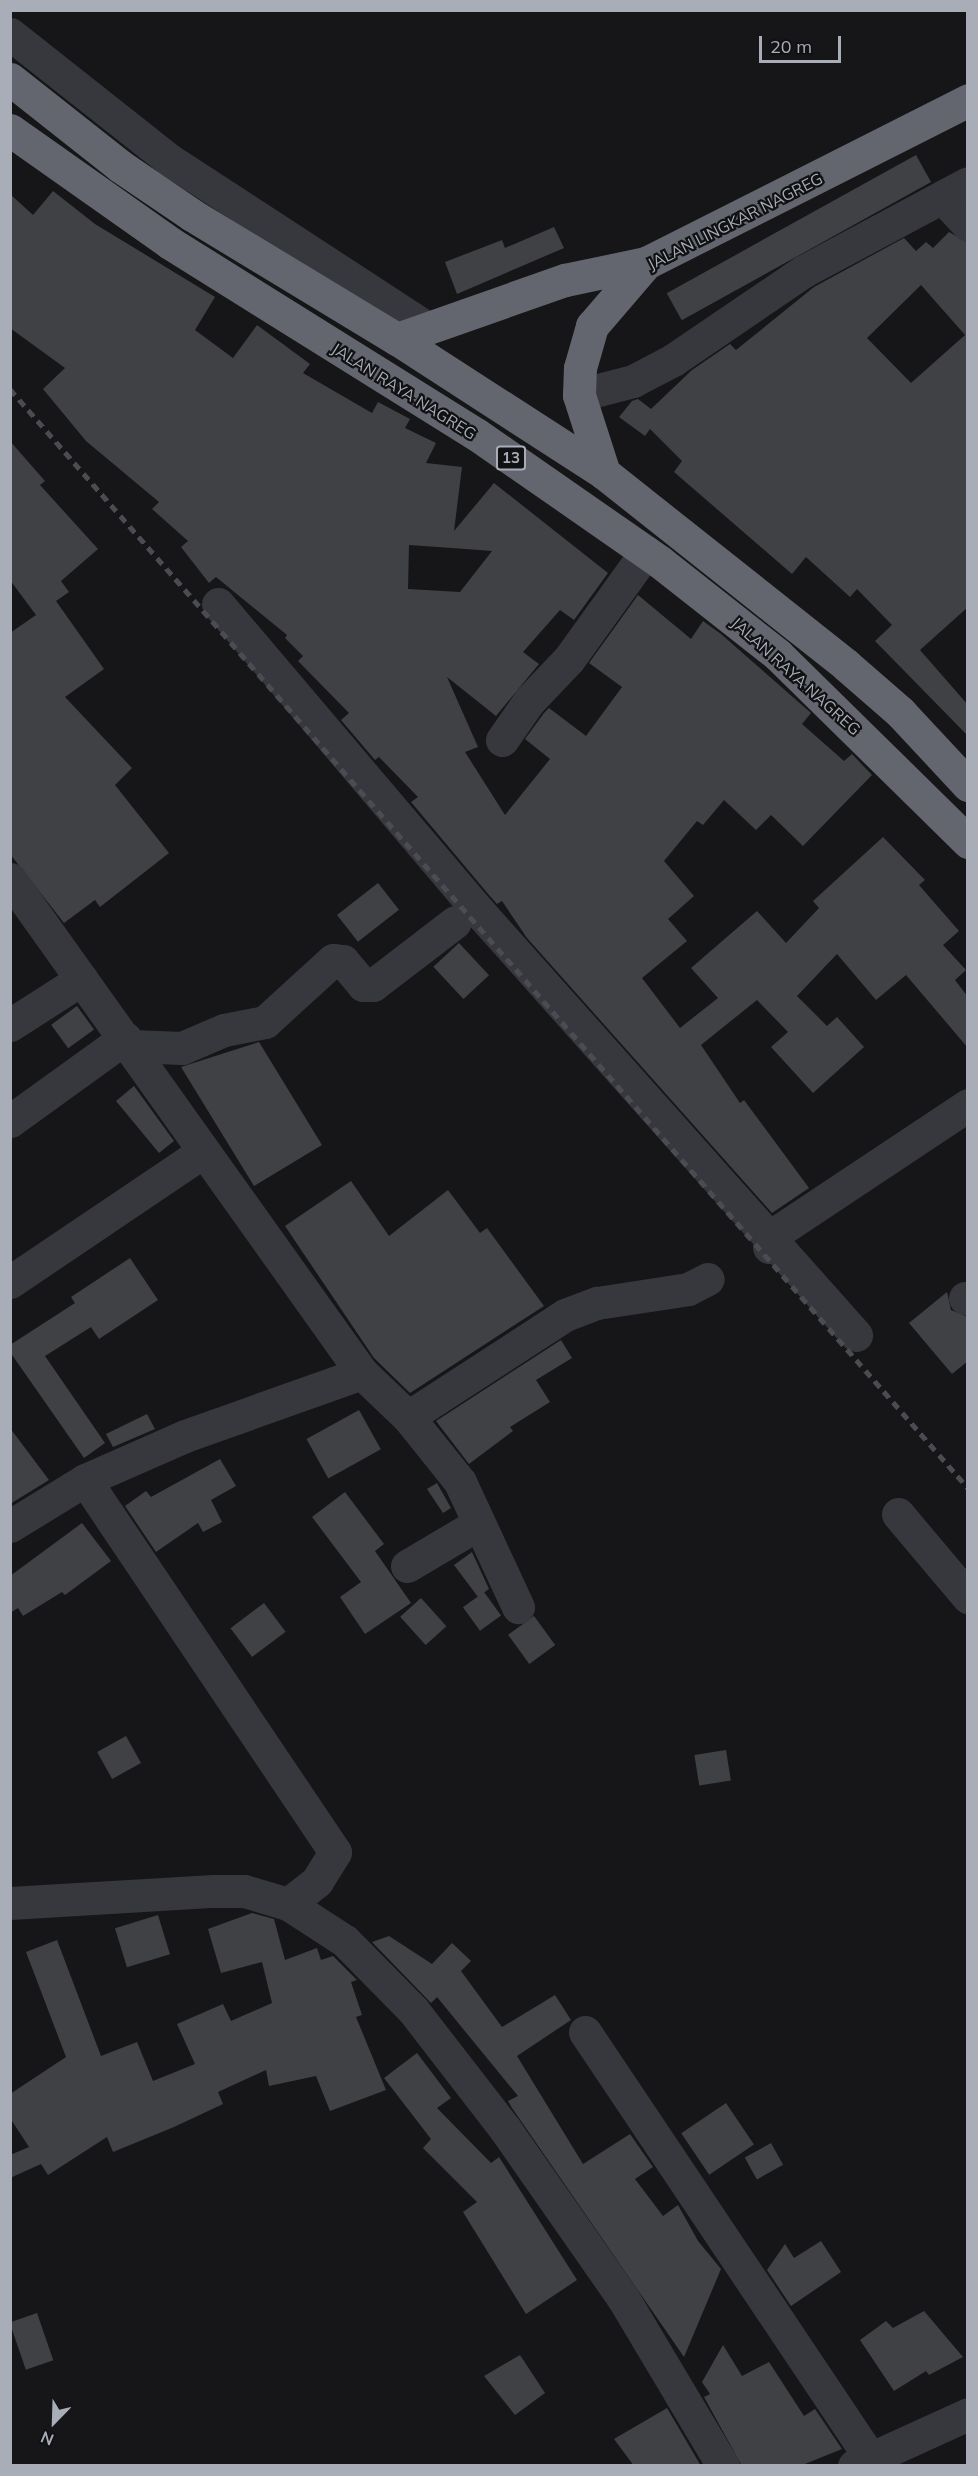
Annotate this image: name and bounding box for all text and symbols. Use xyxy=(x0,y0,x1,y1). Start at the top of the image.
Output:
scale bar xyxy=(762,24,844,62)
text: 20 m xyxy=(770,35,812,58)
street label: JALAN LINGKAR NAGREG xyxy=(644,168,826,274)
street label: JALAN RAYA NAGREG xyxy=(328,339,480,443)
road number: 13 xyxy=(496,446,526,470)
street label: JALAN RAYA NAGREG xyxy=(728,613,864,739)
north arrow xyxy=(24,2392,84,2452)
text: N xyxy=(37,2427,56,2450)

